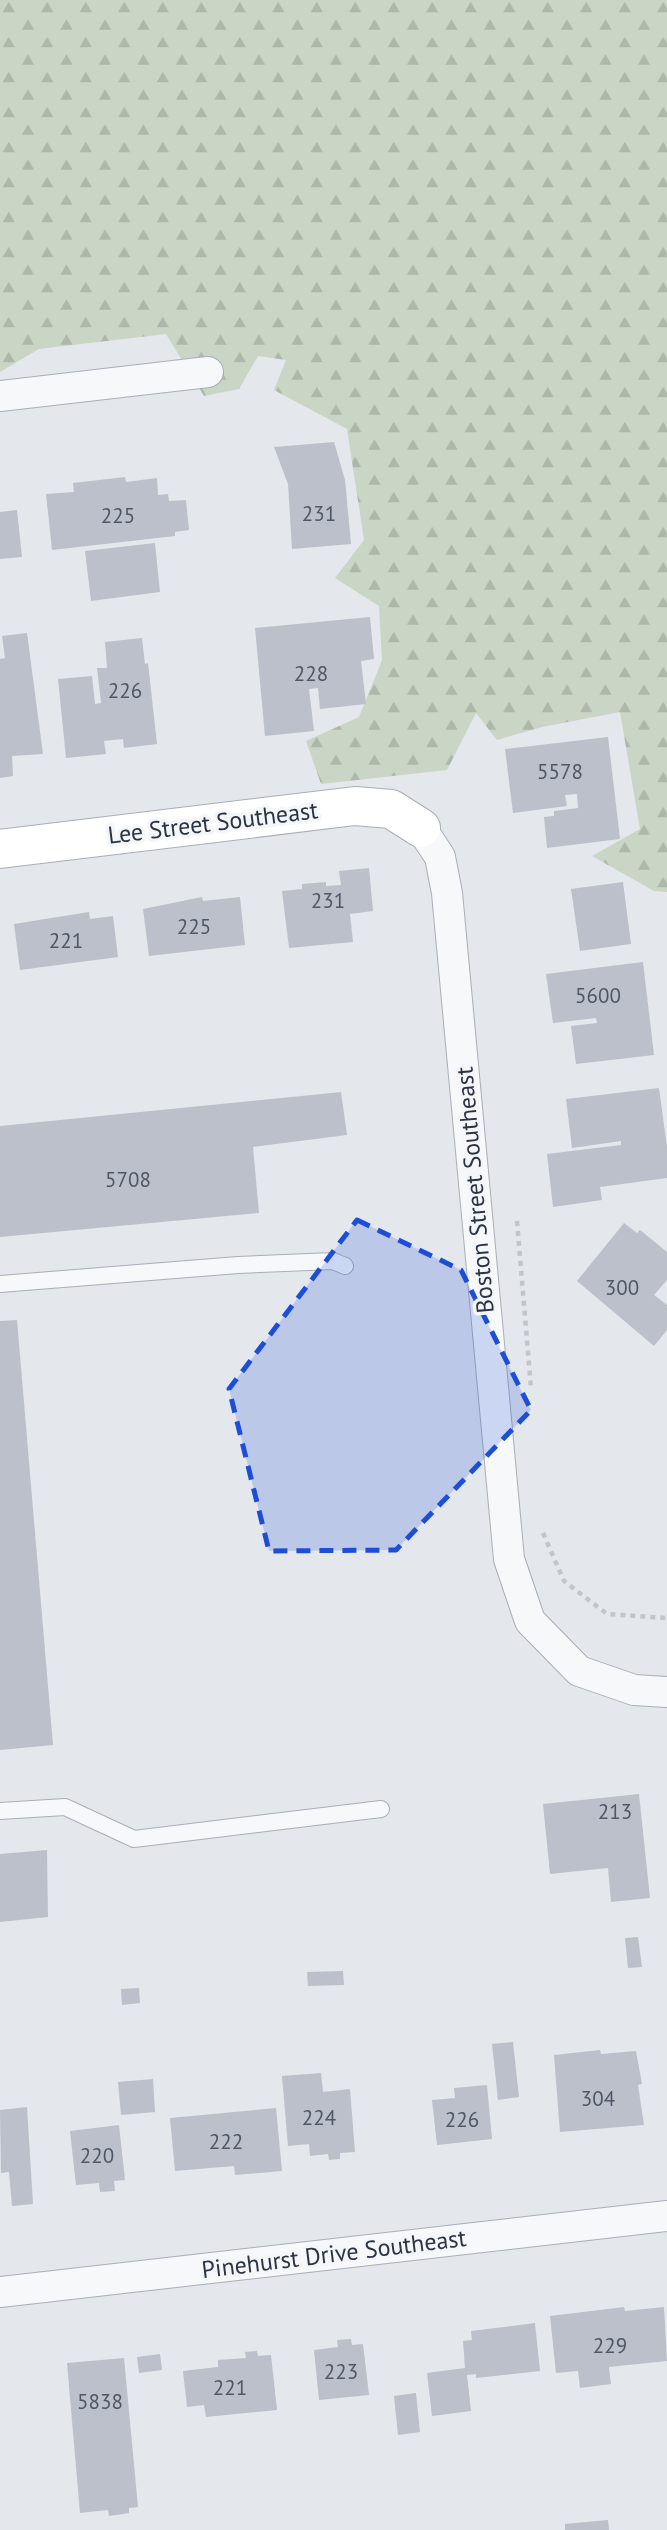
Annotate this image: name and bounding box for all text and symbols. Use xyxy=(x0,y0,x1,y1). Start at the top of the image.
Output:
house number: 231 xyxy=(302,500,336,527)
house number: 225 xyxy=(101,502,135,529)
house number: 228 xyxy=(294,660,328,687)
house number: 226 xyxy=(108,677,142,704)
house number: 5578 xyxy=(537,758,583,785)
street label: Lee Street Southeast xyxy=(106,794,320,851)
house number: 231 xyxy=(311,887,345,914)
house number: 225 xyxy=(177,913,211,940)
house number: 221 xyxy=(49,927,83,954)
house number: 5600 xyxy=(575,982,621,1009)
street label: Boston Street Southeast xyxy=(448,1066,501,1314)
house number: 5708 xyxy=(105,1166,151,1193)
house number: 300 xyxy=(605,1274,639,1301)
house number: 213 xyxy=(598,1798,632,1825)
house number: 304 xyxy=(581,2085,615,2112)
house number: 224 xyxy=(302,2104,336,2131)
house number: 226 xyxy=(445,2106,479,2133)
house number: 222 xyxy=(209,2128,243,2155)
house number: 220 xyxy=(80,2142,114,2169)
street label: Pinehurst Drive Southeast xyxy=(200,2222,468,2285)
house number: 229 xyxy=(593,2332,627,2359)
house number: 223 xyxy=(324,2358,358,2385)
house number: 221 xyxy=(213,2374,247,2401)
house number: 5838 xyxy=(77,2388,123,2415)

